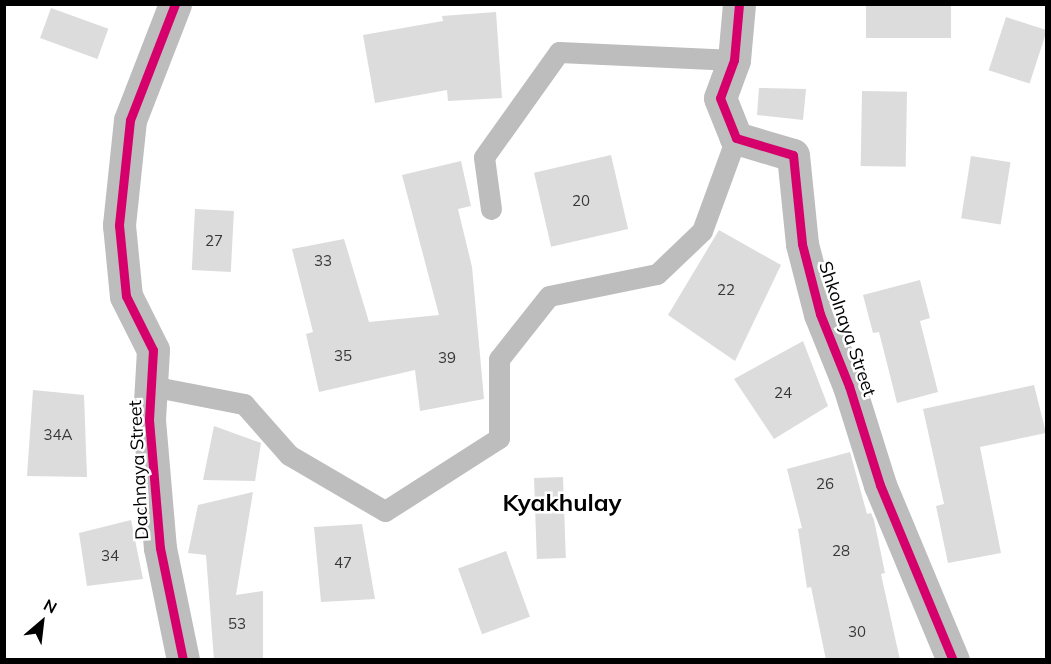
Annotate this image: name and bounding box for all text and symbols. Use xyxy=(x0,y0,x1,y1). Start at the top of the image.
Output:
house number: 20 xyxy=(572,192,590,210)
house number: 27 xyxy=(205,232,223,250)
house number: 33 xyxy=(314,252,332,270)
street label: Shkolnaya Street xyxy=(814,259,880,399)
house number: 22 xyxy=(717,281,735,299)
house number: 35 xyxy=(334,347,352,365)
house number: 39 xyxy=(438,349,456,367)
house number: 24 xyxy=(774,384,792,402)
street label: Dachnaya Street xyxy=(125,400,153,540)
house number: 34А xyxy=(43,426,73,444)
house number: 26 xyxy=(816,475,834,493)
district label: Kyakhulay xyxy=(502,489,622,517)
house number: 28 xyxy=(832,542,850,560)
house number: 34 xyxy=(101,547,119,565)
house number: 47 xyxy=(334,554,352,572)
north arrow xyxy=(12,592,72,652)
text: N xyxy=(40,594,60,618)
house number: 53 xyxy=(228,615,246,633)
house number: 30 xyxy=(848,623,866,641)

